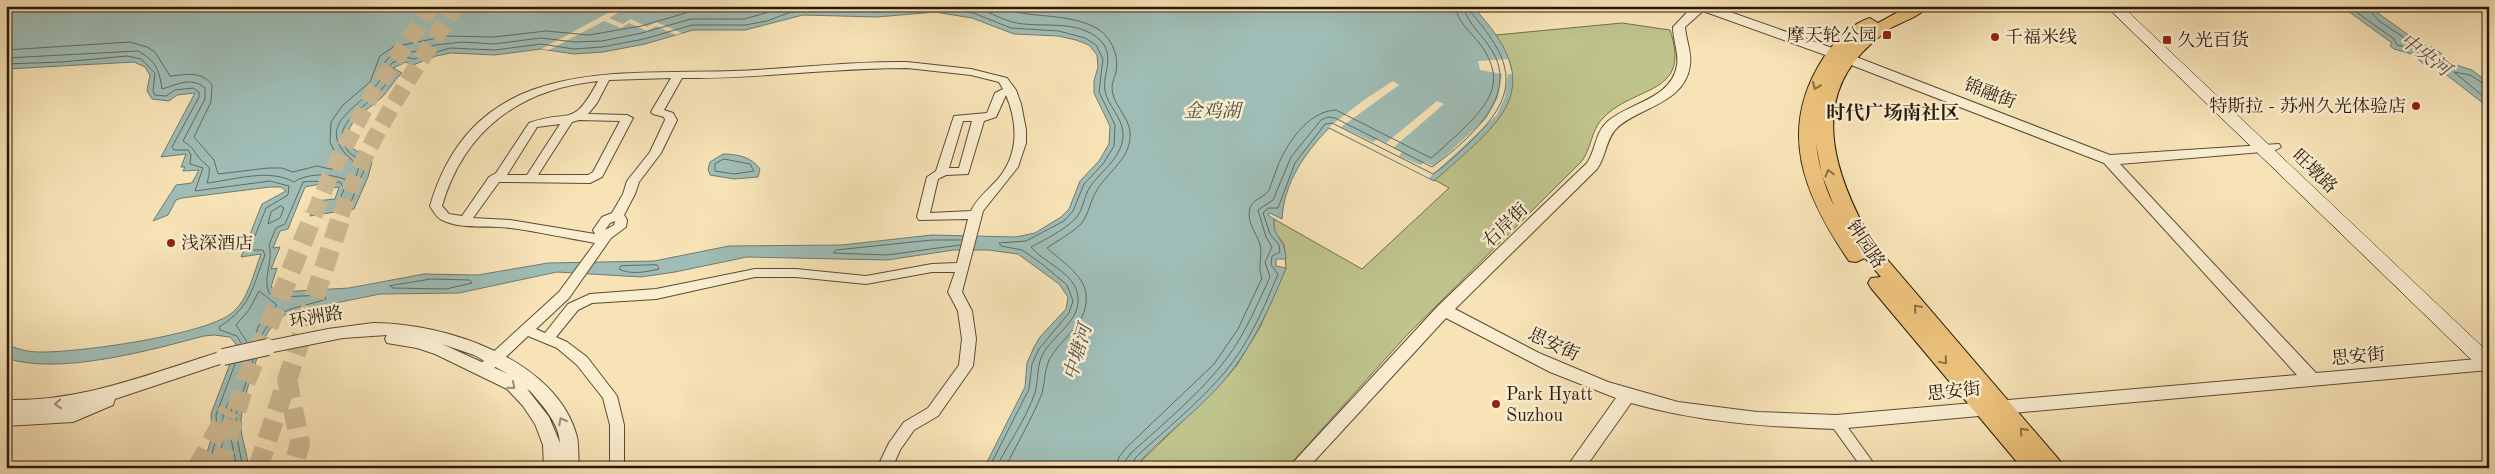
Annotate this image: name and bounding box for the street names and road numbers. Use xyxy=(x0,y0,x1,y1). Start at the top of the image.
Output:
street label: 锦融街 xyxy=(1961,74,2019,112)
street label: 旺墩路 xyxy=(2289,145,2341,197)
street label: 右岸街 xyxy=(1479,199,1531,251)
street label: 钟园路 xyxy=(1843,216,1889,272)
street label: 环洲路 xyxy=(288,302,344,332)
street label: 思安街 xyxy=(1525,324,1583,364)
street label: 思安街 xyxy=(2330,344,2386,368)
street label: 思安街 xyxy=(1926,378,1982,404)

